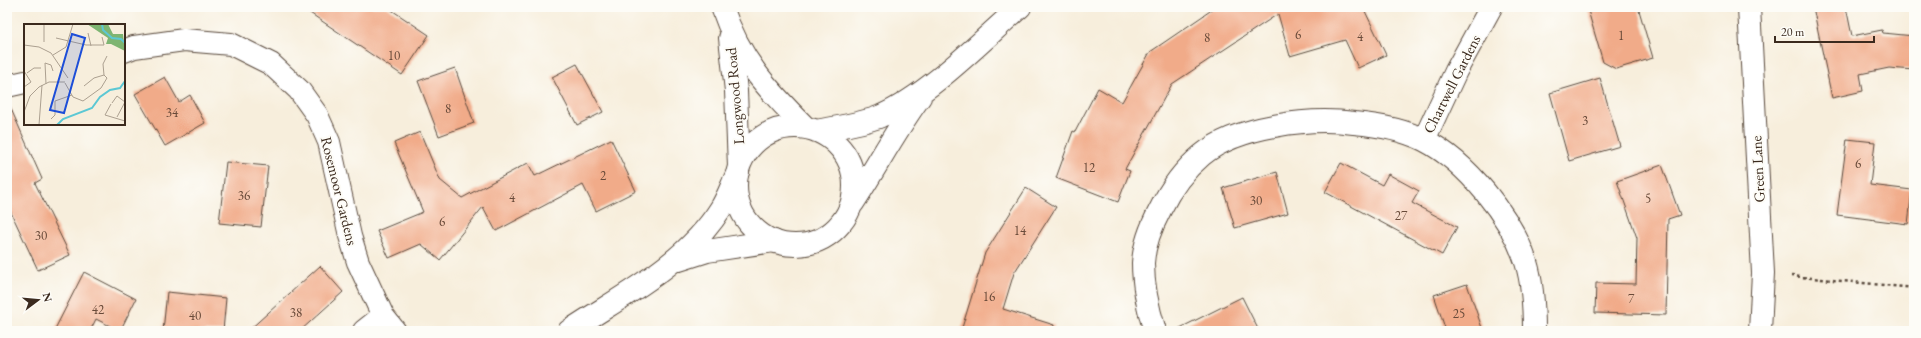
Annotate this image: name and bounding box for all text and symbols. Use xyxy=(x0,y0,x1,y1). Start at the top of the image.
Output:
scale bar xyxy=(1775,18,1874,44)
inset map xyxy=(24,24,125,125)
text: 20 m xyxy=(1781,24,1805,40)
house number: 6 xyxy=(1295,26,1301,43)
house number: 1 xyxy=(1618,27,1624,44)
house number: 4 xyxy=(1357,28,1364,45)
house number: 8 xyxy=(1204,29,1210,46)
street label: Chartwell Gardens xyxy=(1419,31,1485,136)
street label: Longwood Road xyxy=(721,46,748,145)
house number: 10 xyxy=(388,47,400,64)
house number: 8 xyxy=(445,100,451,117)
house number: 34 xyxy=(166,104,179,121)
house number: 3 xyxy=(1582,112,1588,129)
street label: Rosemoor Gardens xyxy=(317,134,362,247)
street label: Green Lane xyxy=(1746,135,1769,203)
house number: 6 xyxy=(1855,155,1861,172)
house number: 12 xyxy=(1083,159,1096,176)
house number: 2 xyxy=(600,167,607,184)
house number: 36 xyxy=(238,187,250,204)
house number: 4 xyxy=(509,189,516,206)
house number: 5 xyxy=(1645,190,1651,207)
house number: 30 xyxy=(1250,192,1262,209)
house number: 27 xyxy=(1395,207,1408,224)
house number: 6 xyxy=(439,213,445,230)
house number: 14 xyxy=(1014,222,1027,239)
house number: 30 xyxy=(35,227,47,244)
north arrow xyxy=(18,280,58,320)
house number: 16 xyxy=(983,288,995,305)
house number: 7 xyxy=(1628,290,1635,307)
text: N xyxy=(40,291,56,304)
house number: 42 xyxy=(92,301,105,318)
house number: 38 xyxy=(290,304,302,321)
house number: 25 xyxy=(1453,305,1465,322)
house number: 40 xyxy=(189,307,201,324)

